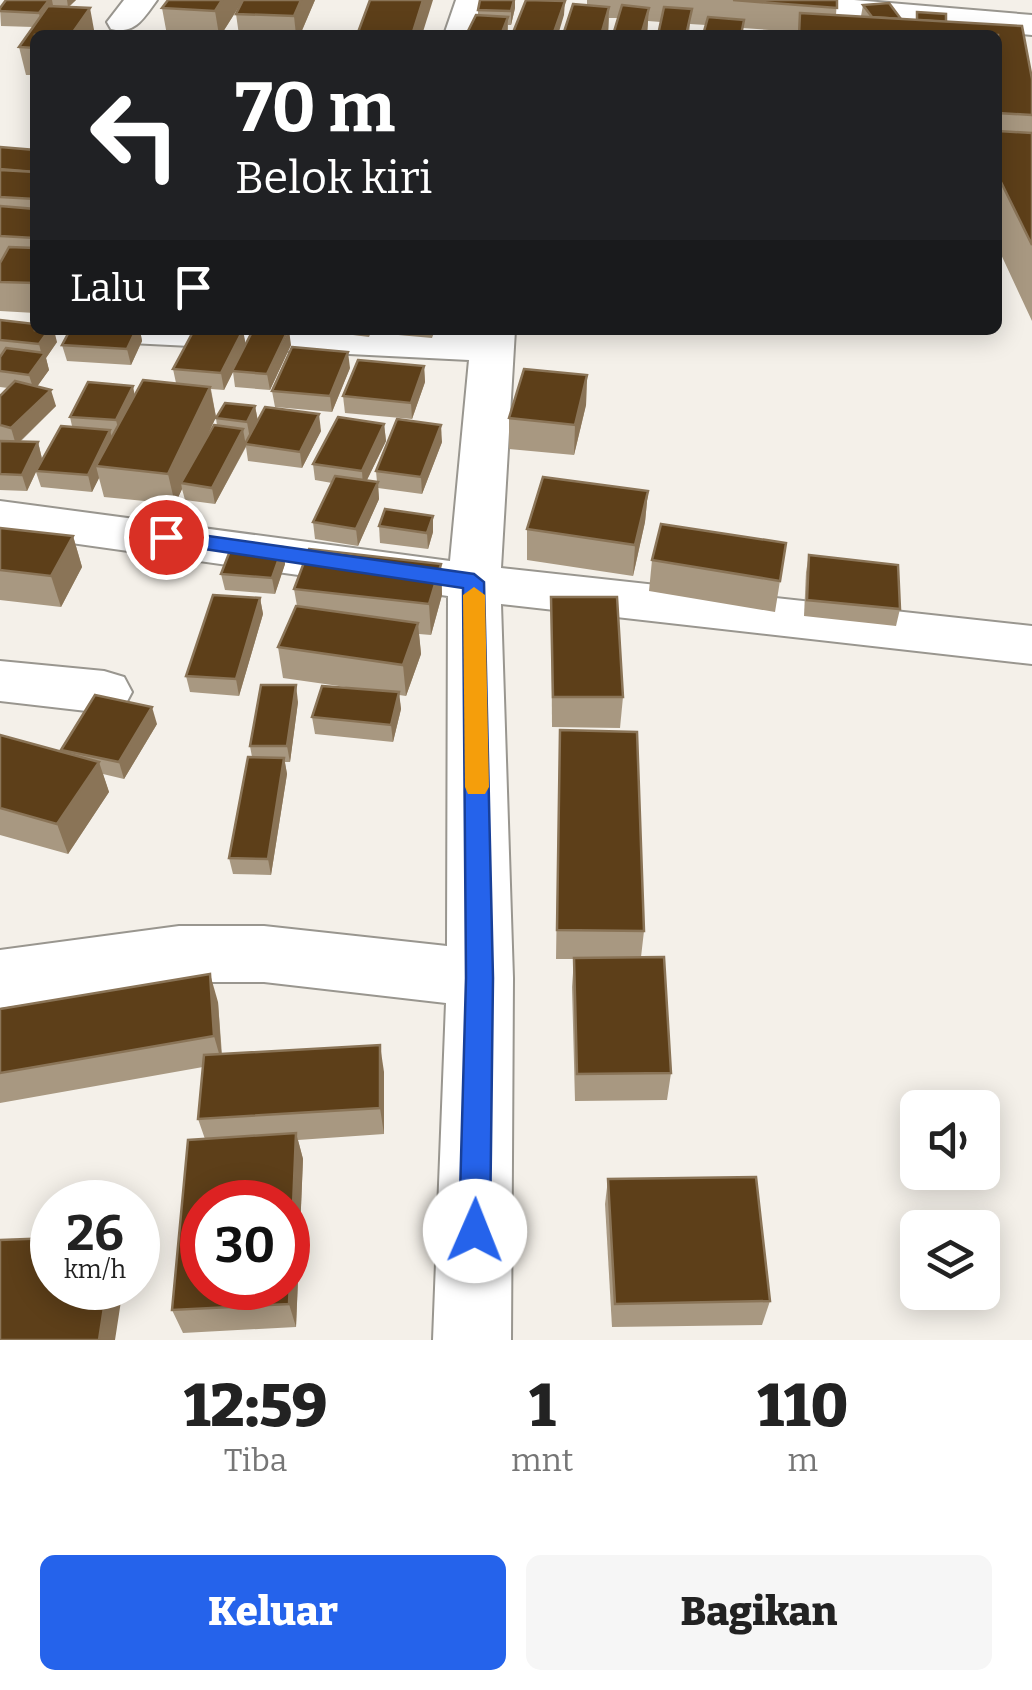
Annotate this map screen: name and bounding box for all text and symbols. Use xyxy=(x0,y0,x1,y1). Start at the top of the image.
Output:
text: 70 m xyxy=(235,66,395,150)
icon: left xyxy=(70,70,200,200)
text: Belok kiri xyxy=(235,151,432,205)
icon: arrive xyxy=(166,260,221,315)
text: Lalu xyxy=(70,265,146,311)
pin xyxy=(124,495,209,580)
icon: arrive xyxy=(139,510,194,565)
map controls xyxy=(900,1090,1000,1310)
button: sound xyxy=(900,1090,1000,1190)
position arrow xyxy=(423,1179,527,1283)
speed limit sign: 30 xyxy=(180,1180,310,1310)
text: 26 xyxy=(66,1203,124,1263)
button: layers xyxy=(900,1210,1000,1310)
text: km/h xyxy=(64,1255,126,1285)
text: 12:59 xyxy=(184,1370,327,1442)
text: 1 xyxy=(529,1370,556,1442)
text: 110 xyxy=(757,1370,848,1442)
text: Tiba xyxy=(224,1441,287,1479)
text: mnt xyxy=(511,1441,573,1479)
text: m xyxy=(787,1441,818,1479)
button: Keluar xyxy=(40,1555,506,1670)
button: Bagikan xyxy=(526,1555,992,1670)

